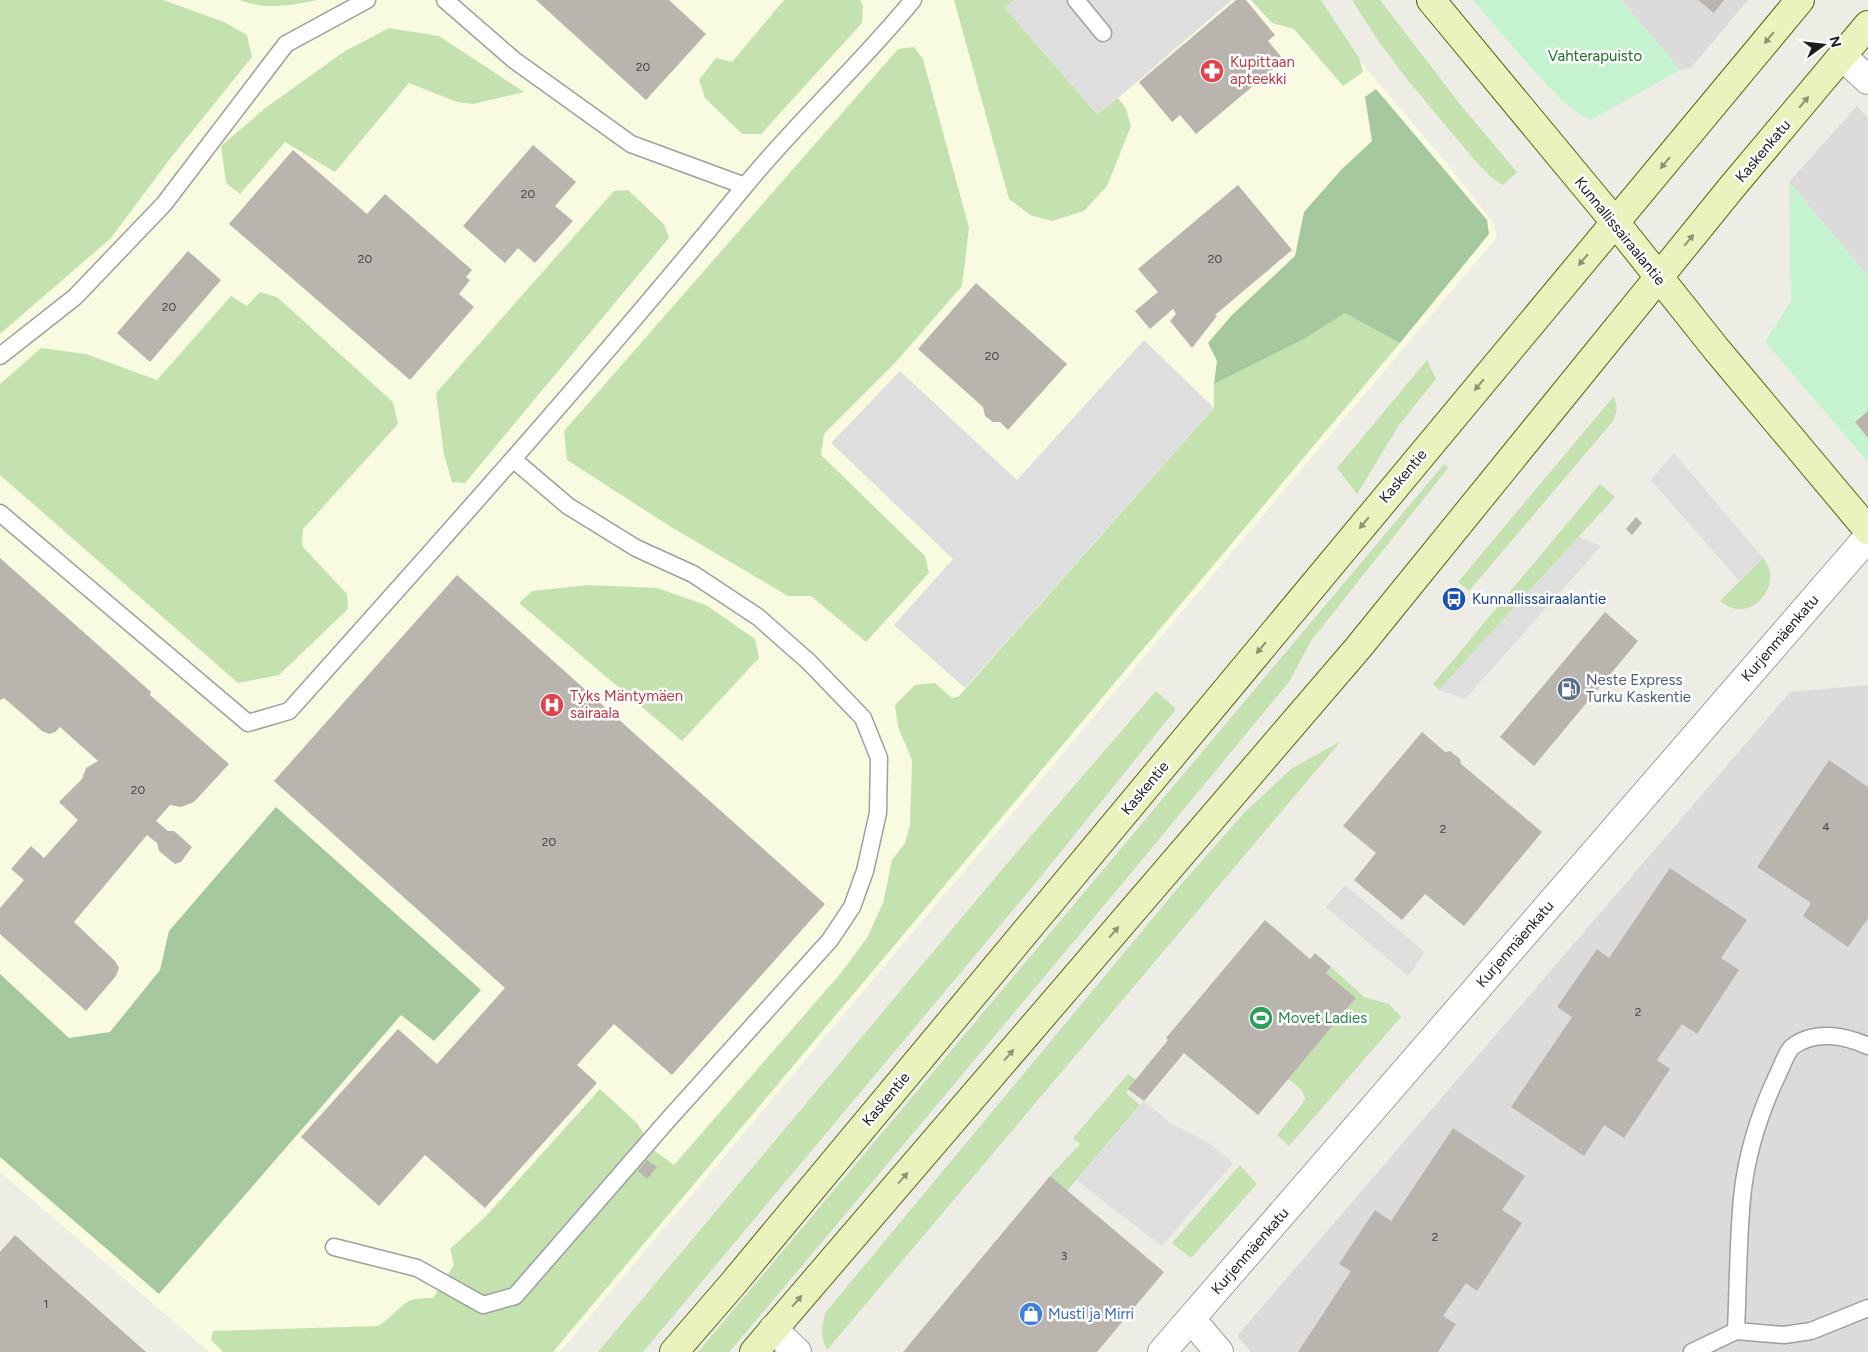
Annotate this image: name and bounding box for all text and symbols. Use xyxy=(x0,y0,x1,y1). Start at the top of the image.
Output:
north arrow xyxy=(1798,20,1848,70)
one-way arrow xyxy=(1763,31,1774,44)
text: N xyxy=(1825,34,1845,49)
park label: Vahterapuisto xyxy=(1548,47,1642,65)
place label: Kupittaan apteekki xyxy=(1230,53,1295,88)
pharmacy icon: Kupittaan apteekki xyxy=(1199,58,1225,84)
house number: 20 xyxy=(636,60,651,74)
one-way arrow xyxy=(1798,96,1810,108)
street label: Kaskenkatu xyxy=(1732,116,1794,186)
one-way arrow xyxy=(1660,157,1671,169)
street label: Kunnallissairaalantie xyxy=(1571,173,1669,289)
house number: 20 xyxy=(521,187,536,201)
one-way arrow xyxy=(1684,234,1695,247)
house number: 20 xyxy=(358,252,373,266)
house number: 20 xyxy=(1208,252,1223,266)
one-way arrow xyxy=(1578,253,1589,266)
house number: 20 xyxy=(162,300,177,314)
house number: 20 xyxy=(985,349,1000,363)
one-way arrow xyxy=(1474,378,1485,391)
street label: Kaskentie xyxy=(1375,445,1431,507)
one-way arrow xyxy=(1359,516,1370,529)
bus stop icon: Kunnallissairaalantie xyxy=(1441,586,1467,612)
place label: Kunnallissairaalantie xyxy=(1472,590,1606,608)
street label: Kurjenmäenkatu xyxy=(1737,591,1823,685)
one-way arrow xyxy=(1255,642,1266,655)
place label: Neste Express Turku Kaskentie xyxy=(1586,671,1691,706)
fuel station icon: Neste Express Turku Kaskentie xyxy=(1556,676,1582,702)
place label: Tyks Mäntymäen sairaala xyxy=(570,687,683,722)
hospital icon: Tyks Mäntymäen sairaala xyxy=(539,692,565,718)
street label: Kaskentie xyxy=(1117,757,1173,819)
house number: 20 xyxy=(131,783,146,797)
house number: 4 xyxy=(1822,820,1830,834)
house number: 2 xyxy=(1440,822,1446,836)
house number: 20 xyxy=(542,835,557,849)
street label: Kurjenmäenkatu xyxy=(1472,897,1558,991)
one-way arrow xyxy=(1109,925,1120,938)
sports icon: Movet Ladies xyxy=(1248,1005,1274,1031)
house number: 2 xyxy=(1635,1005,1641,1019)
place label: Movet Ladies xyxy=(1278,1009,1367,1027)
one-way arrow xyxy=(1003,1049,1014,1062)
street label: Kaskentie xyxy=(858,1068,914,1130)
one-way arrow xyxy=(897,1173,909,1185)
street label: Kurjenmäenkatu xyxy=(1207,1204,1293,1298)
house number: 2 xyxy=(1432,1230,1438,1244)
house number: 3 xyxy=(1061,1249,1067,1263)
one-way arrow xyxy=(791,1296,803,1308)
house number: 1 xyxy=(44,1297,48,1311)
shop icon: Musti ja Mirri xyxy=(1018,1301,1044,1327)
place label: Musti ja Mirri xyxy=(1048,1305,1134,1323)

